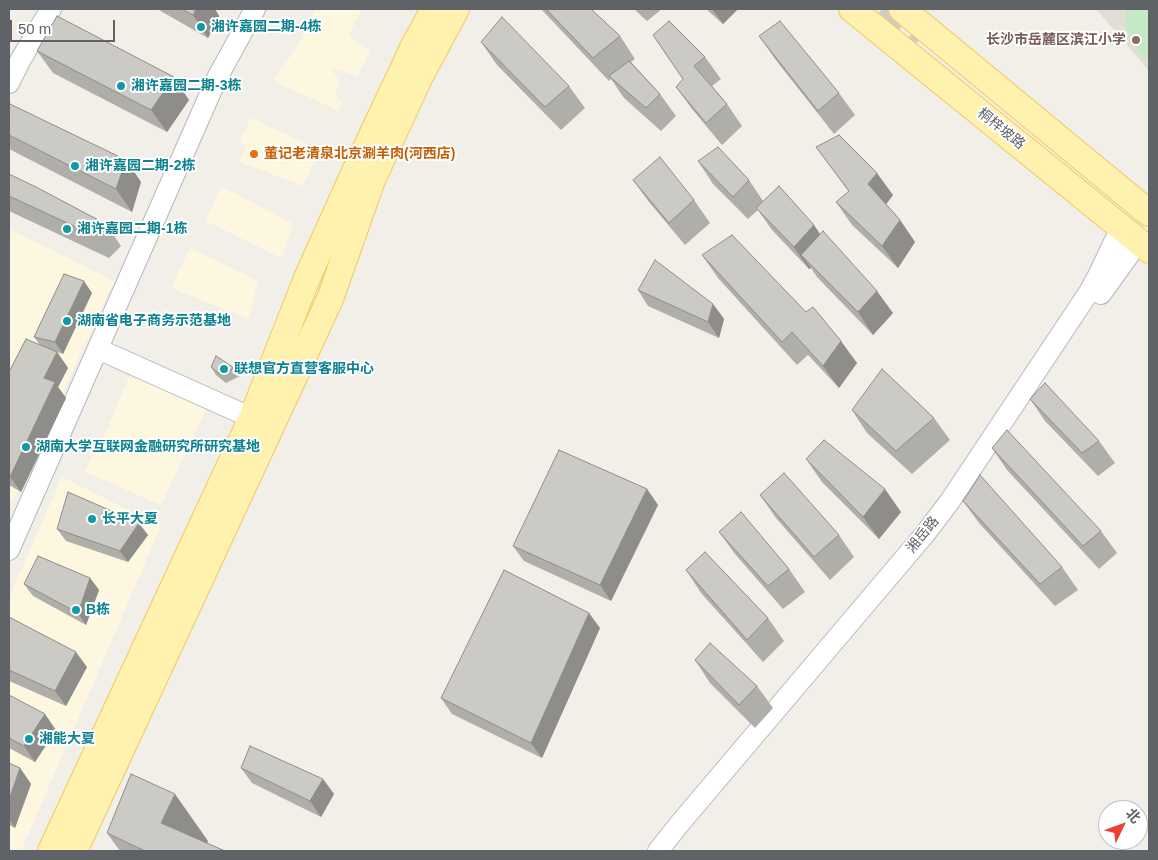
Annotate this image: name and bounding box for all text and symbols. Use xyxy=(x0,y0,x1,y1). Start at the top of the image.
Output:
scale bar xyxy=(12,10,118,42)
place label: 湘许嘉园二期-4栋 xyxy=(211,19,321,35)
text: 50 m xyxy=(18,20,51,37)
marker: 湘许嘉园二期-4栋 xyxy=(195,21,207,33)
place label: 长沙市岳麓区滨江小学 xyxy=(986,32,1126,48)
marker: 长沙市岳麓区滨江小学 xyxy=(1130,34,1142,46)
place label: 湘许嘉园二期-3栋 xyxy=(131,78,241,94)
marker: 湘许嘉园二期-3栋 xyxy=(115,80,127,92)
street label: 桐梓坡路 xyxy=(974,105,1028,153)
place label: 董记老清泉北京涮羊肉(河西店) xyxy=(264,146,455,162)
marker: 董记老清泉北京涮羊肉(河西店) xyxy=(248,148,260,160)
place label: 湘许嘉园二期-2栋 xyxy=(85,158,195,174)
marker: 湘许嘉园二期-2栋 xyxy=(69,160,81,172)
place label: 湘许嘉园二期-1栋 xyxy=(77,221,187,237)
marker: 湘许嘉园二期-1栋 xyxy=(61,223,73,235)
place label: 湖南省电子商务示范基地 xyxy=(77,313,231,329)
marker: 湖南省电子商务示范基地 xyxy=(61,315,73,327)
place label: 联想官方直营客服中心 xyxy=(234,361,374,377)
marker: 联想官方直营客服中心 xyxy=(218,363,230,375)
place label: 湖南大学互联网金融研究所研究基地 xyxy=(36,439,260,455)
marker: 湖南大学互联网金融研究所研究基地 xyxy=(20,441,32,453)
place label: 长平大夏 xyxy=(102,511,158,527)
marker: 长平大夏 xyxy=(86,513,98,525)
street label: 湘岳路 xyxy=(903,513,943,557)
place label: B栋 xyxy=(86,602,110,618)
marker: B栋 xyxy=(70,604,82,616)
place label: 湘能大夏 xyxy=(39,731,95,747)
marker: 湘能大夏 xyxy=(23,733,35,745)
north arrow xyxy=(1098,800,1148,850)
text: 北 xyxy=(1123,805,1144,826)

